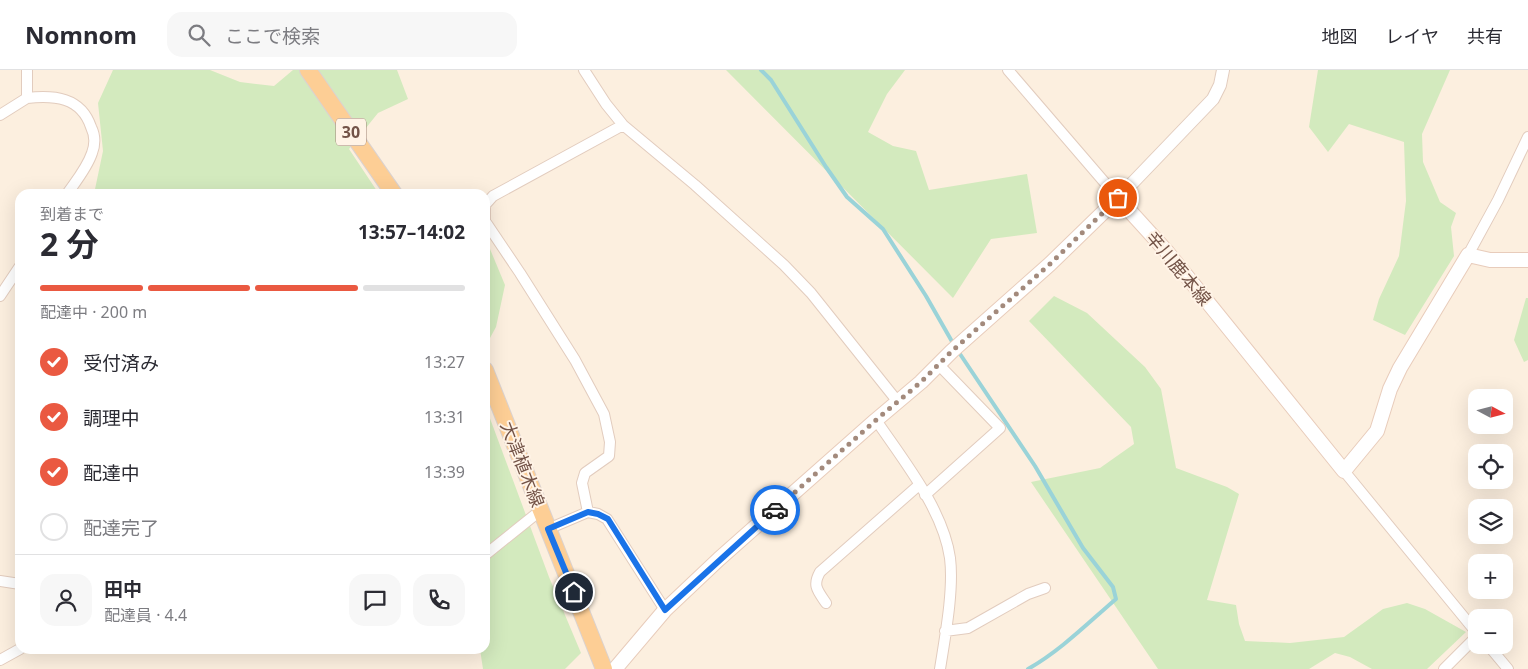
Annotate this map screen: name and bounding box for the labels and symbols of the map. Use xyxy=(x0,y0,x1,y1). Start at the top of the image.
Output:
road number: 30 xyxy=(336,118,366,146)
pin xyxy=(1097,177,1139,219)
street label: 辛川鹿本線 xyxy=(1141,226,1217,310)
north arrow xyxy=(1468,389,1512,434)
street label: 大津植木線 xyxy=(496,418,550,510)
courier xyxy=(750,485,800,535)
pin xyxy=(553,571,595,613)

